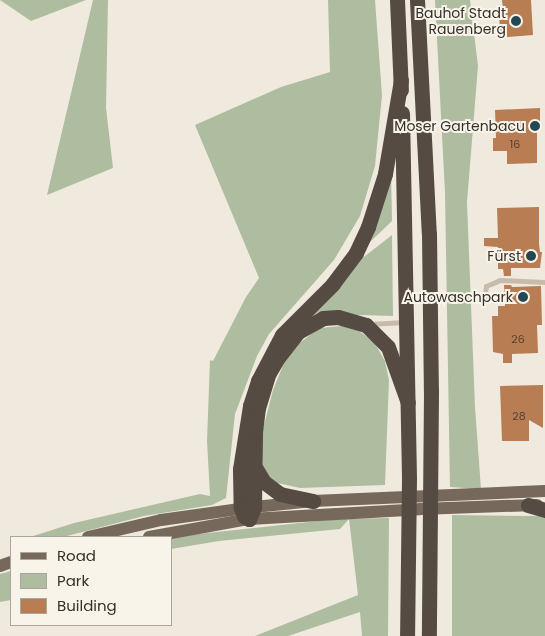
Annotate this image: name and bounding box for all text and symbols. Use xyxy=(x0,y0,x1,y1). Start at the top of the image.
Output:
place label: Bauhof Stadt Rauenberg xyxy=(415,5,506,38)
marker: Bauhof Stadt Rauenberg xyxy=(510,15,522,27)
place label: Moser Gartenbacu xyxy=(394,118,525,134)
marker: Moser Gartenbacu xyxy=(529,120,541,132)
house number: 16 xyxy=(510,137,520,151)
place label: Fürst xyxy=(487,248,521,264)
marker: Fürst xyxy=(525,250,537,262)
place label: Autowaschpark xyxy=(403,289,513,305)
marker: Autowaschpark xyxy=(517,291,529,303)
house number: 26 xyxy=(511,332,525,346)
house number: 28 xyxy=(512,409,526,423)
legend xyxy=(10,536,172,626)
text: Road xyxy=(57,545,96,566)
text: Park xyxy=(57,570,89,591)
text: Building xyxy=(57,595,117,616)

